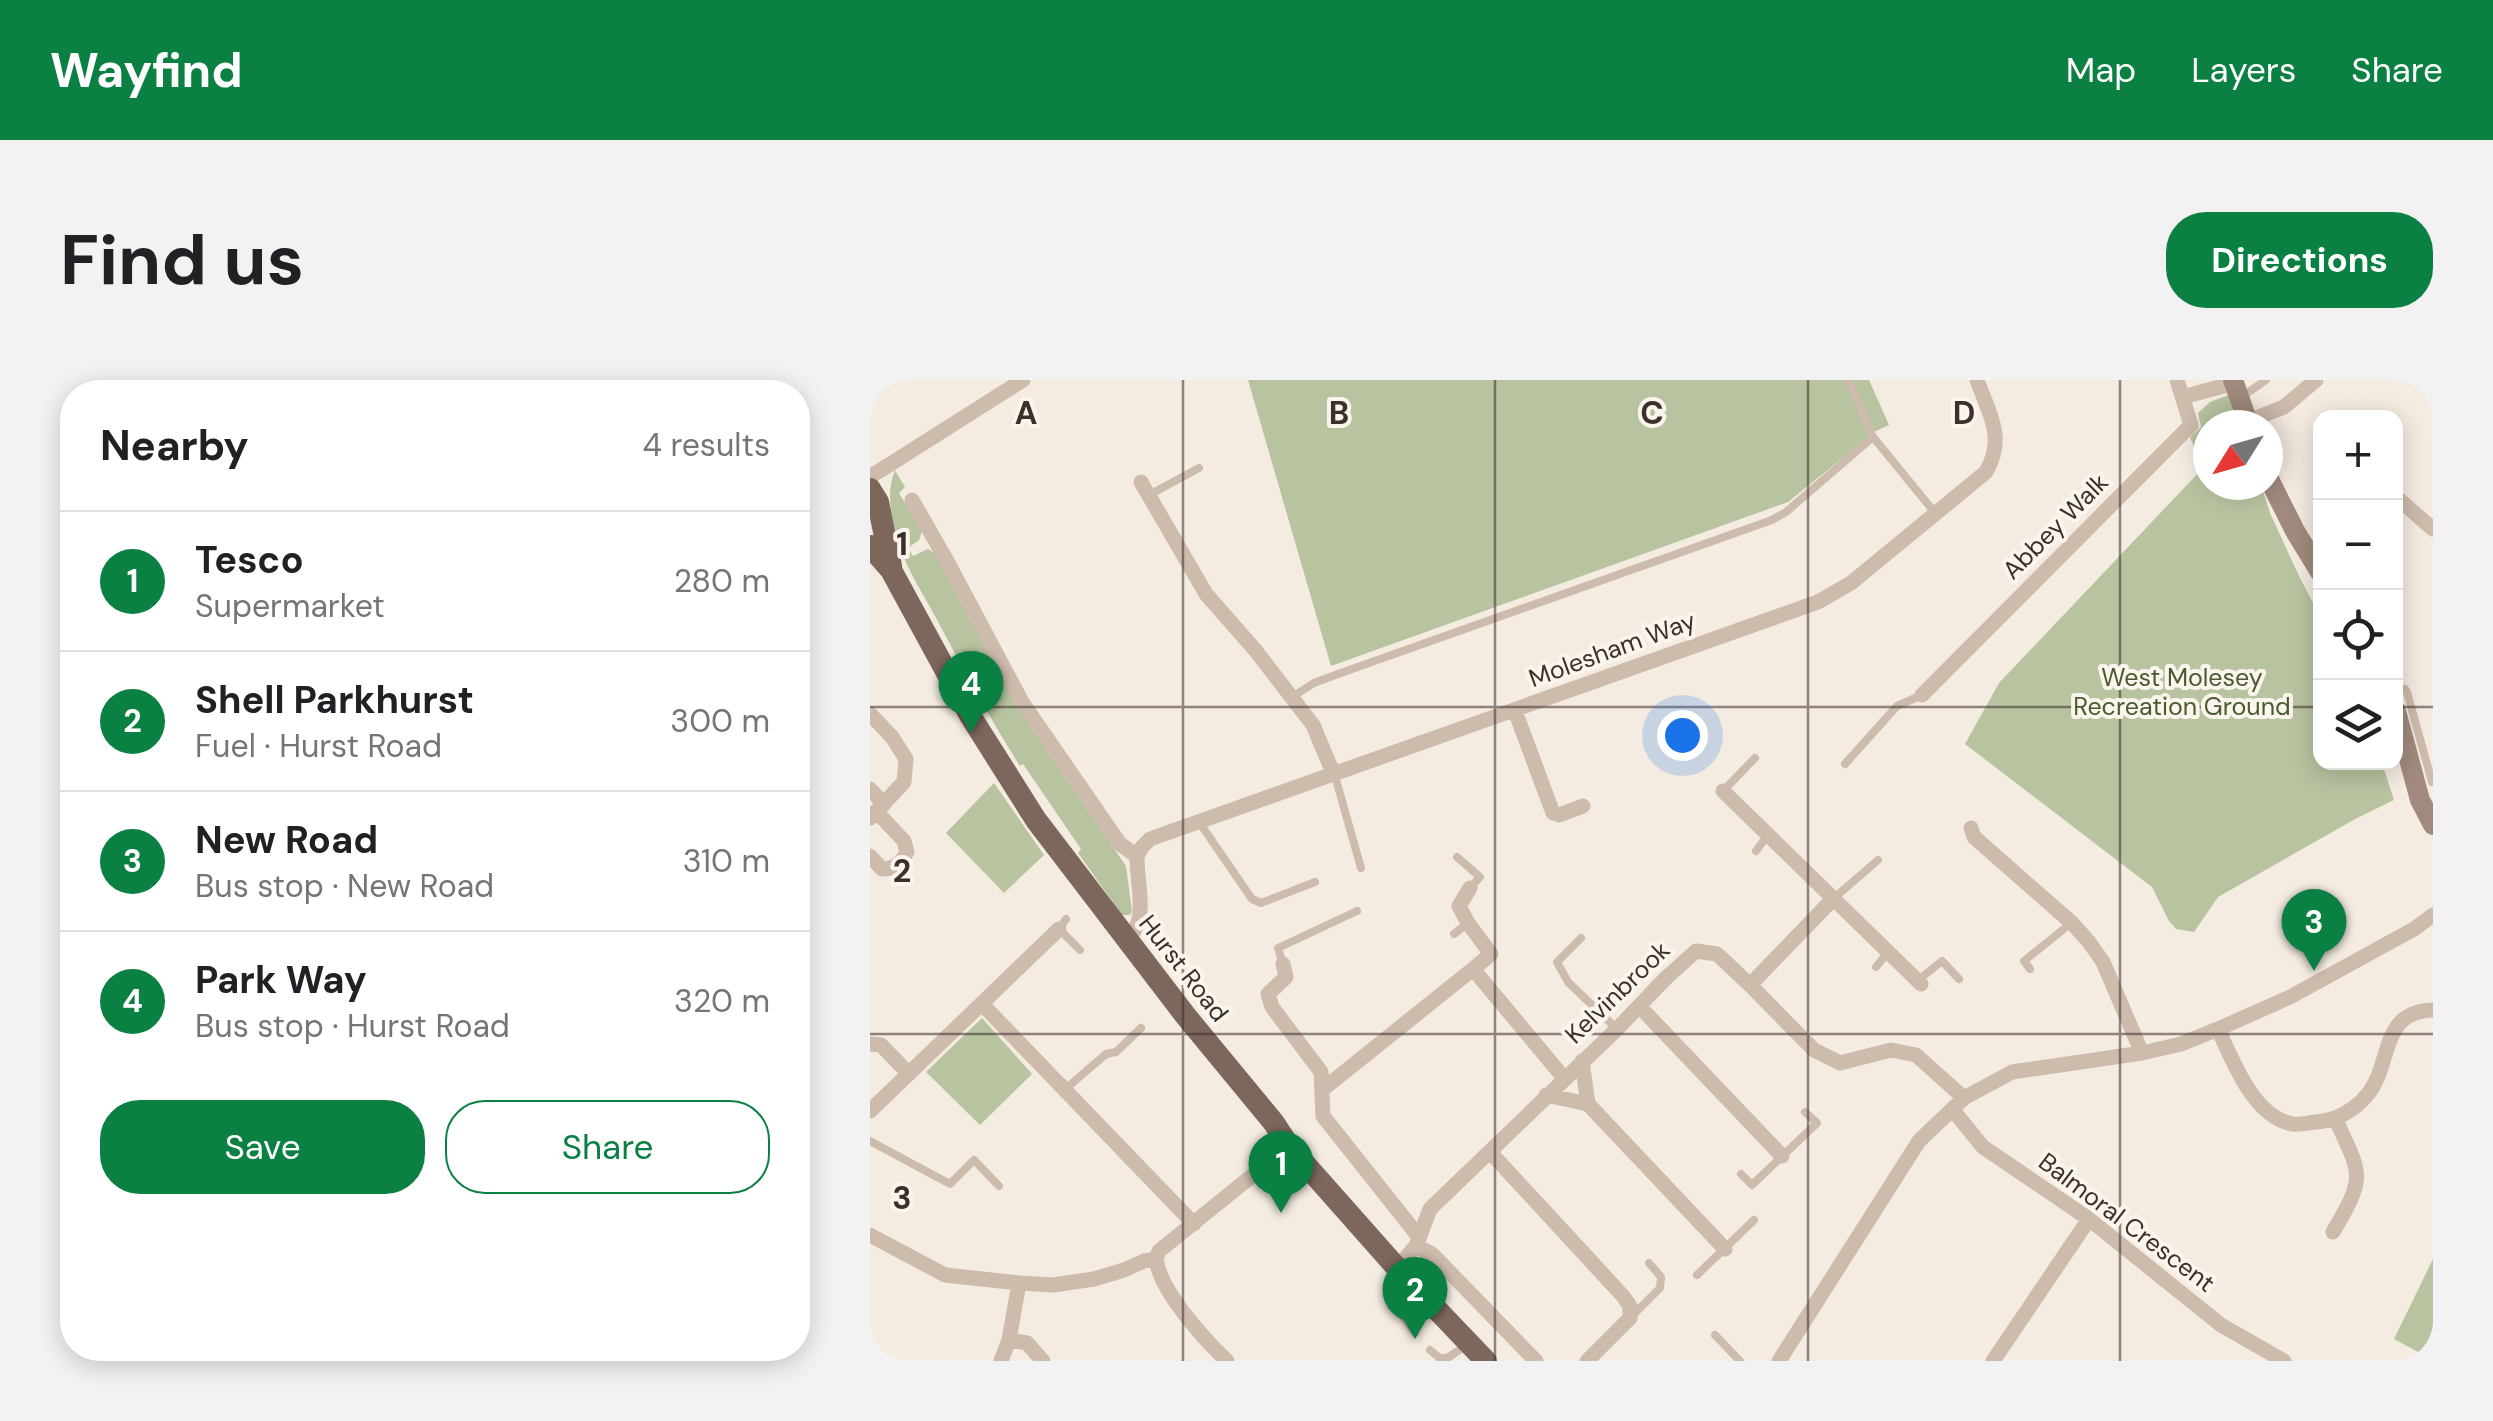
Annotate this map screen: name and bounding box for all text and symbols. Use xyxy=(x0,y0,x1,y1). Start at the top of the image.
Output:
text: Wayfind xyxy=(50,39,243,102)
text: Map xyxy=(2066,47,2136,93)
text: Layers xyxy=(2191,47,2296,93)
text: Share xyxy=(2351,47,2443,93)
button: Directions xyxy=(2166,212,2433,308)
text: Find us xyxy=(60,215,304,306)
text: A xyxy=(1015,392,1037,434)
text: B xyxy=(1329,392,1349,434)
text: C xyxy=(1640,392,1664,434)
text: D xyxy=(1953,392,1975,434)
north arrow xyxy=(2193,410,2283,500)
map controls xyxy=(2313,410,2403,770)
button: + xyxy=(2313,410,2403,500)
text: Nearby xyxy=(100,418,249,473)
text: 4 results xyxy=(643,424,770,466)
street label: Abbey Walk xyxy=(1995,466,2116,586)
button: − xyxy=(2313,500,2403,590)
text: 1 xyxy=(896,523,908,565)
text: Tesco xyxy=(195,535,304,585)
text: 1 xyxy=(127,560,138,602)
text: 280 m xyxy=(674,560,770,602)
text: Supermarket xyxy=(195,585,385,627)
button: locate xyxy=(2313,590,2403,680)
street label: Molesham Way xyxy=(1524,604,1700,695)
pin: 4 xyxy=(938,650,1004,733)
park label: West Molesey Recreation Ground xyxy=(2073,661,2291,723)
text: Shell Parkhurst xyxy=(195,675,474,725)
button: layers xyxy=(2313,680,2403,770)
text: 2 xyxy=(123,700,142,742)
text: 300 m xyxy=(670,700,770,742)
your location xyxy=(1657,710,1708,761)
text: Fuel · Hurst Road xyxy=(195,725,442,767)
text: New Road xyxy=(195,815,378,865)
text: 3 xyxy=(123,840,142,882)
text: 310 m xyxy=(683,840,770,882)
text: 2 xyxy=(893,850,911,892)
text: Bus stop · New Road xyxy=(195,865,494,907)
pin: 3 xyxy=(2282,888,2346,971)
street label: Hurst Road xyxy=(1131,908,1236,1029)
street label: Kelvinbrook xyxy=(1558,934,1677,1051)
text: Park Way xyxy=(195,955,367,1005)
text: 4 xyxy=(122,980,143,1022)
text: 320 m xyxy=(674,980,770,1022)
text: Bus stop · Hurst Road xyxy=(195,1005,510,1047)
button: Save xyxy=(100,1100,425,1194)
button: Share xyxy=(445,1100,770,1194)
pin: 1 xyxy=(1248,1130,1314,1213)
street label: Balmoral Crescent xyxy=(2032,1145,2221,1300)
text: 3 xyxy=(892,1177,912,1219)
pin: 2 xyxy=(1382,1256,1448,1339)

